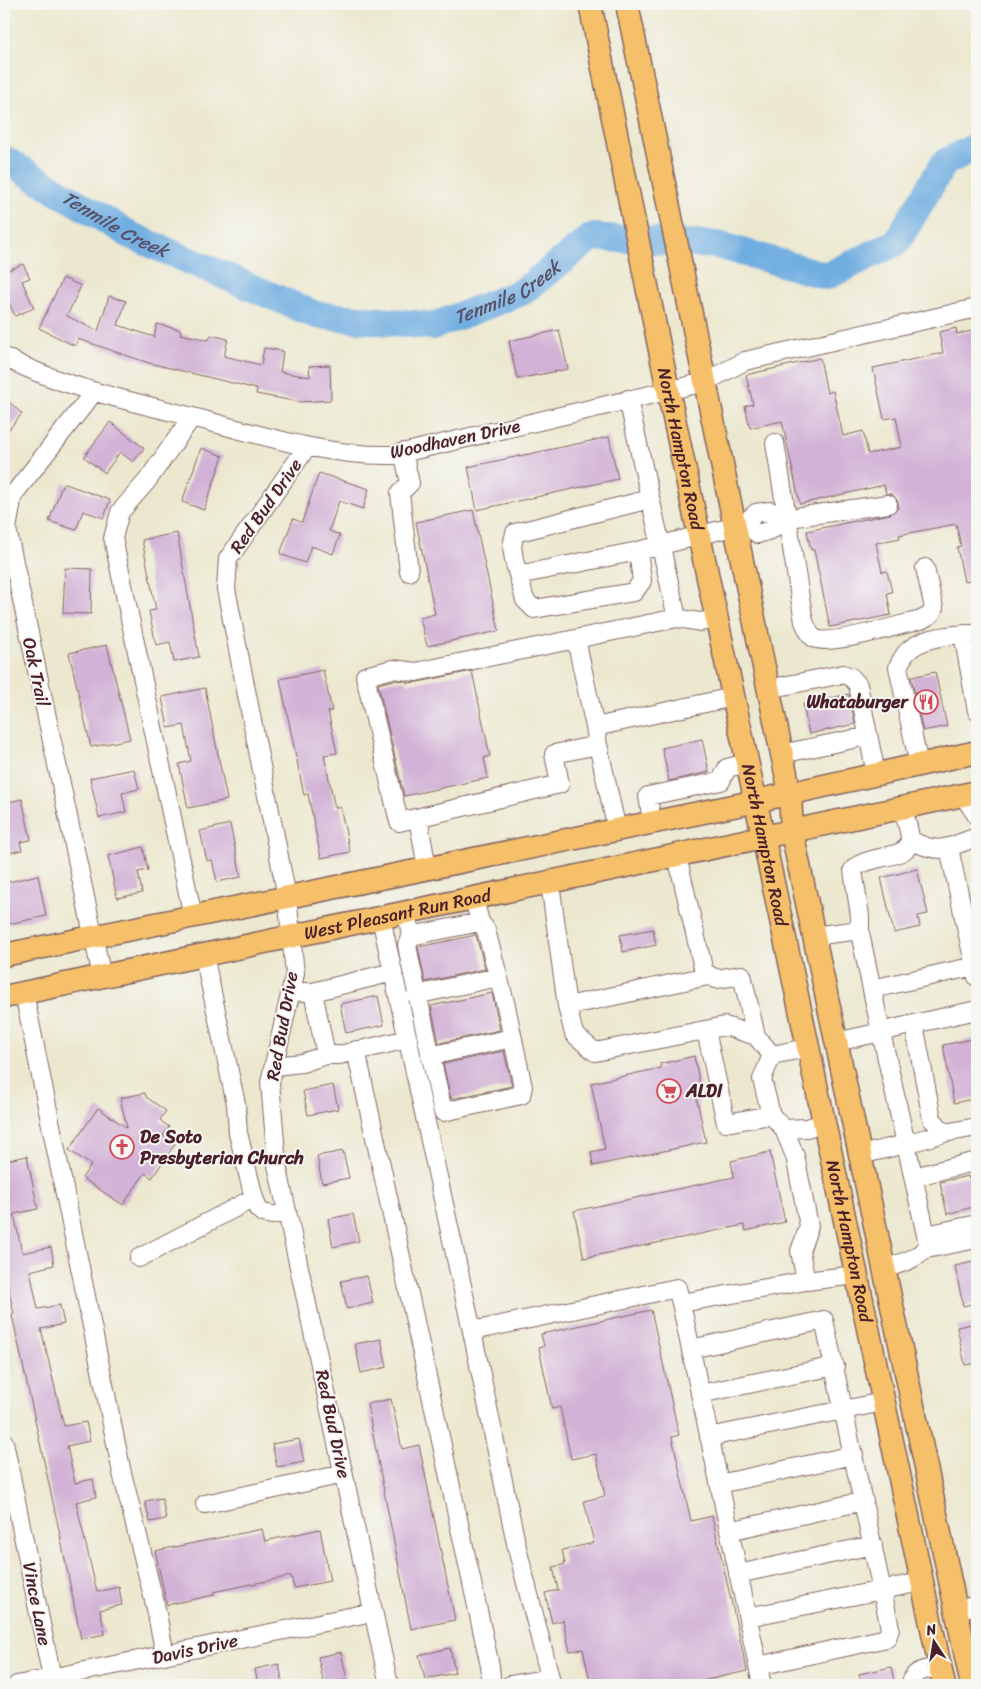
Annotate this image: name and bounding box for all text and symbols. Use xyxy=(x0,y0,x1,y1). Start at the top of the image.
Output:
water label: Tenmile Creek xyxy=(56,181,176,267)
water label: Tenmile Creek xyxy=(449,249,570,333)
street label: North Hampton Road xyxy=(648,365,714,535)
street label: Woodhaven Drive xyxy=(387,410,523,468)
street label: Red Bud Drive xyxy=(221,452,311,560)
street label: Oak Trail xyxy=(13,635,59,710)
place label: Whataburger xyxy=(806,686,910,718)
restaurant icon: Whataburger xyxy=(913,689,939,715)
street label: North Hampton Road xyxy=(732,761,798,931)
street label: West Pleasant Run Road xyxy=(301,879,495,949)
street label: Red Bud Drive xyxy=(257,969,307,1083)
place label: ALDI xyxy=(685,1075,723,1107)
supermarket icon: ALDI xyxy=(656,1078,682,1104)
place label: De Soto Presbyterian Church xyxy=(140,1121,304,1174)
church icon: De Soto Presbyterian Church xyxy=(109,1134,135,1160)
street label: North Hampton Road xyxy=(817,1157,883,1327)
street label: Red Bud Drive xyxy=(306,1367,360,1481)
street label: Vince Lane xyxy=(13,1559,61,1649)
north arrow xyxy=(908,1616,958,1666)
text: N xyxy=(923,1616,939,1643)
street label: Davis Drive xyxy=(149,1624,241,1674)

